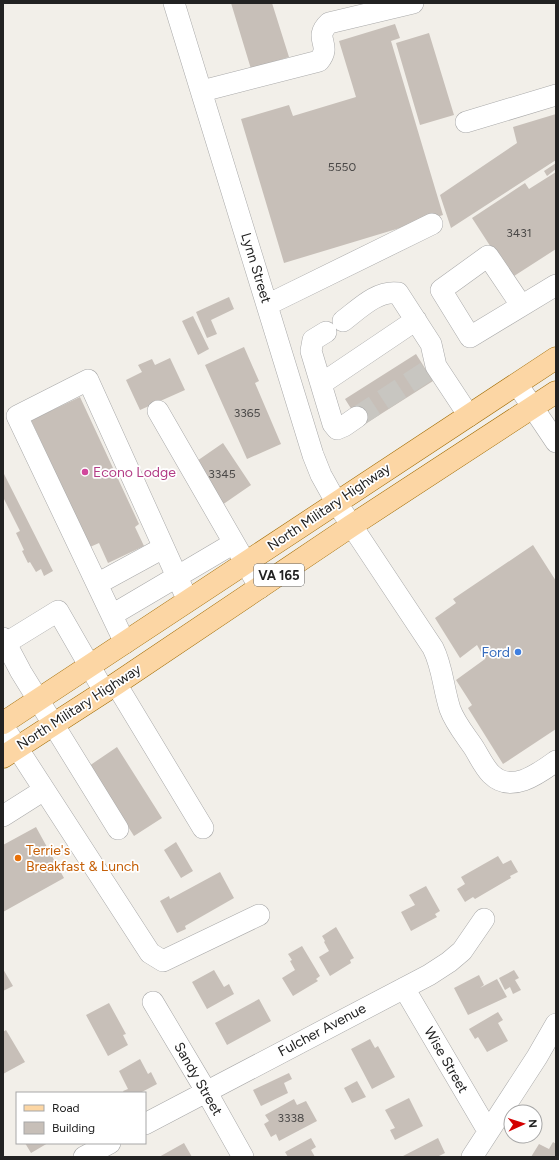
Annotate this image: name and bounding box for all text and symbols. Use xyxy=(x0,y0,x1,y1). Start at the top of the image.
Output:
house number: 5550 xyxy=(328,160,356,174)
house number: 3431 xyxy=(506,226,532,240)
street label: Lynn Street xyxy=(237,231,275,305)
house number: 3365 xyxy=(234,406,260,420)
street label: North Military Highway xyxy=(264,459,394,554)
place label: Econo Lodge xyxy=(93,464,176,481)
marker: Econo Lodge xyxy=(80,467,90,477)
house number: 3345 xyxy=(208,467,236,481)
road number: VA 165 xyxy=(254,564,304,586)
place label: Ford xyxy=(481,644,510,661)
marker: Ford xyxy=(513,647,523,657)
street label: North Military Highway xyxy=(14,660,145,753)
place label: Terrie's Breakfast & Lunch xyxy=(26,842,139,875)
marker: Terrie's Breakfast & Lunch xyxy=(13,853,23,863)
street label: Fulcher Avenue xyxy=(275,1000,369,1060)
street label: Wise Street xyxy=(420,1024,472,1096)
street label: Sandy Street xyxy=(170,1039,226,1119)
legend xyxy=(16,1092,146,1144)
text: Road xyxy=(52,1101,80,1115)
north arrow xyxy=(503,1104,543,1144)
house number: 3338 xyxy=(278,1111,304,1125)
text: N xyxy=(526,1119,539,1128)
text: Building xyxy=(52,1121,95,1135)

